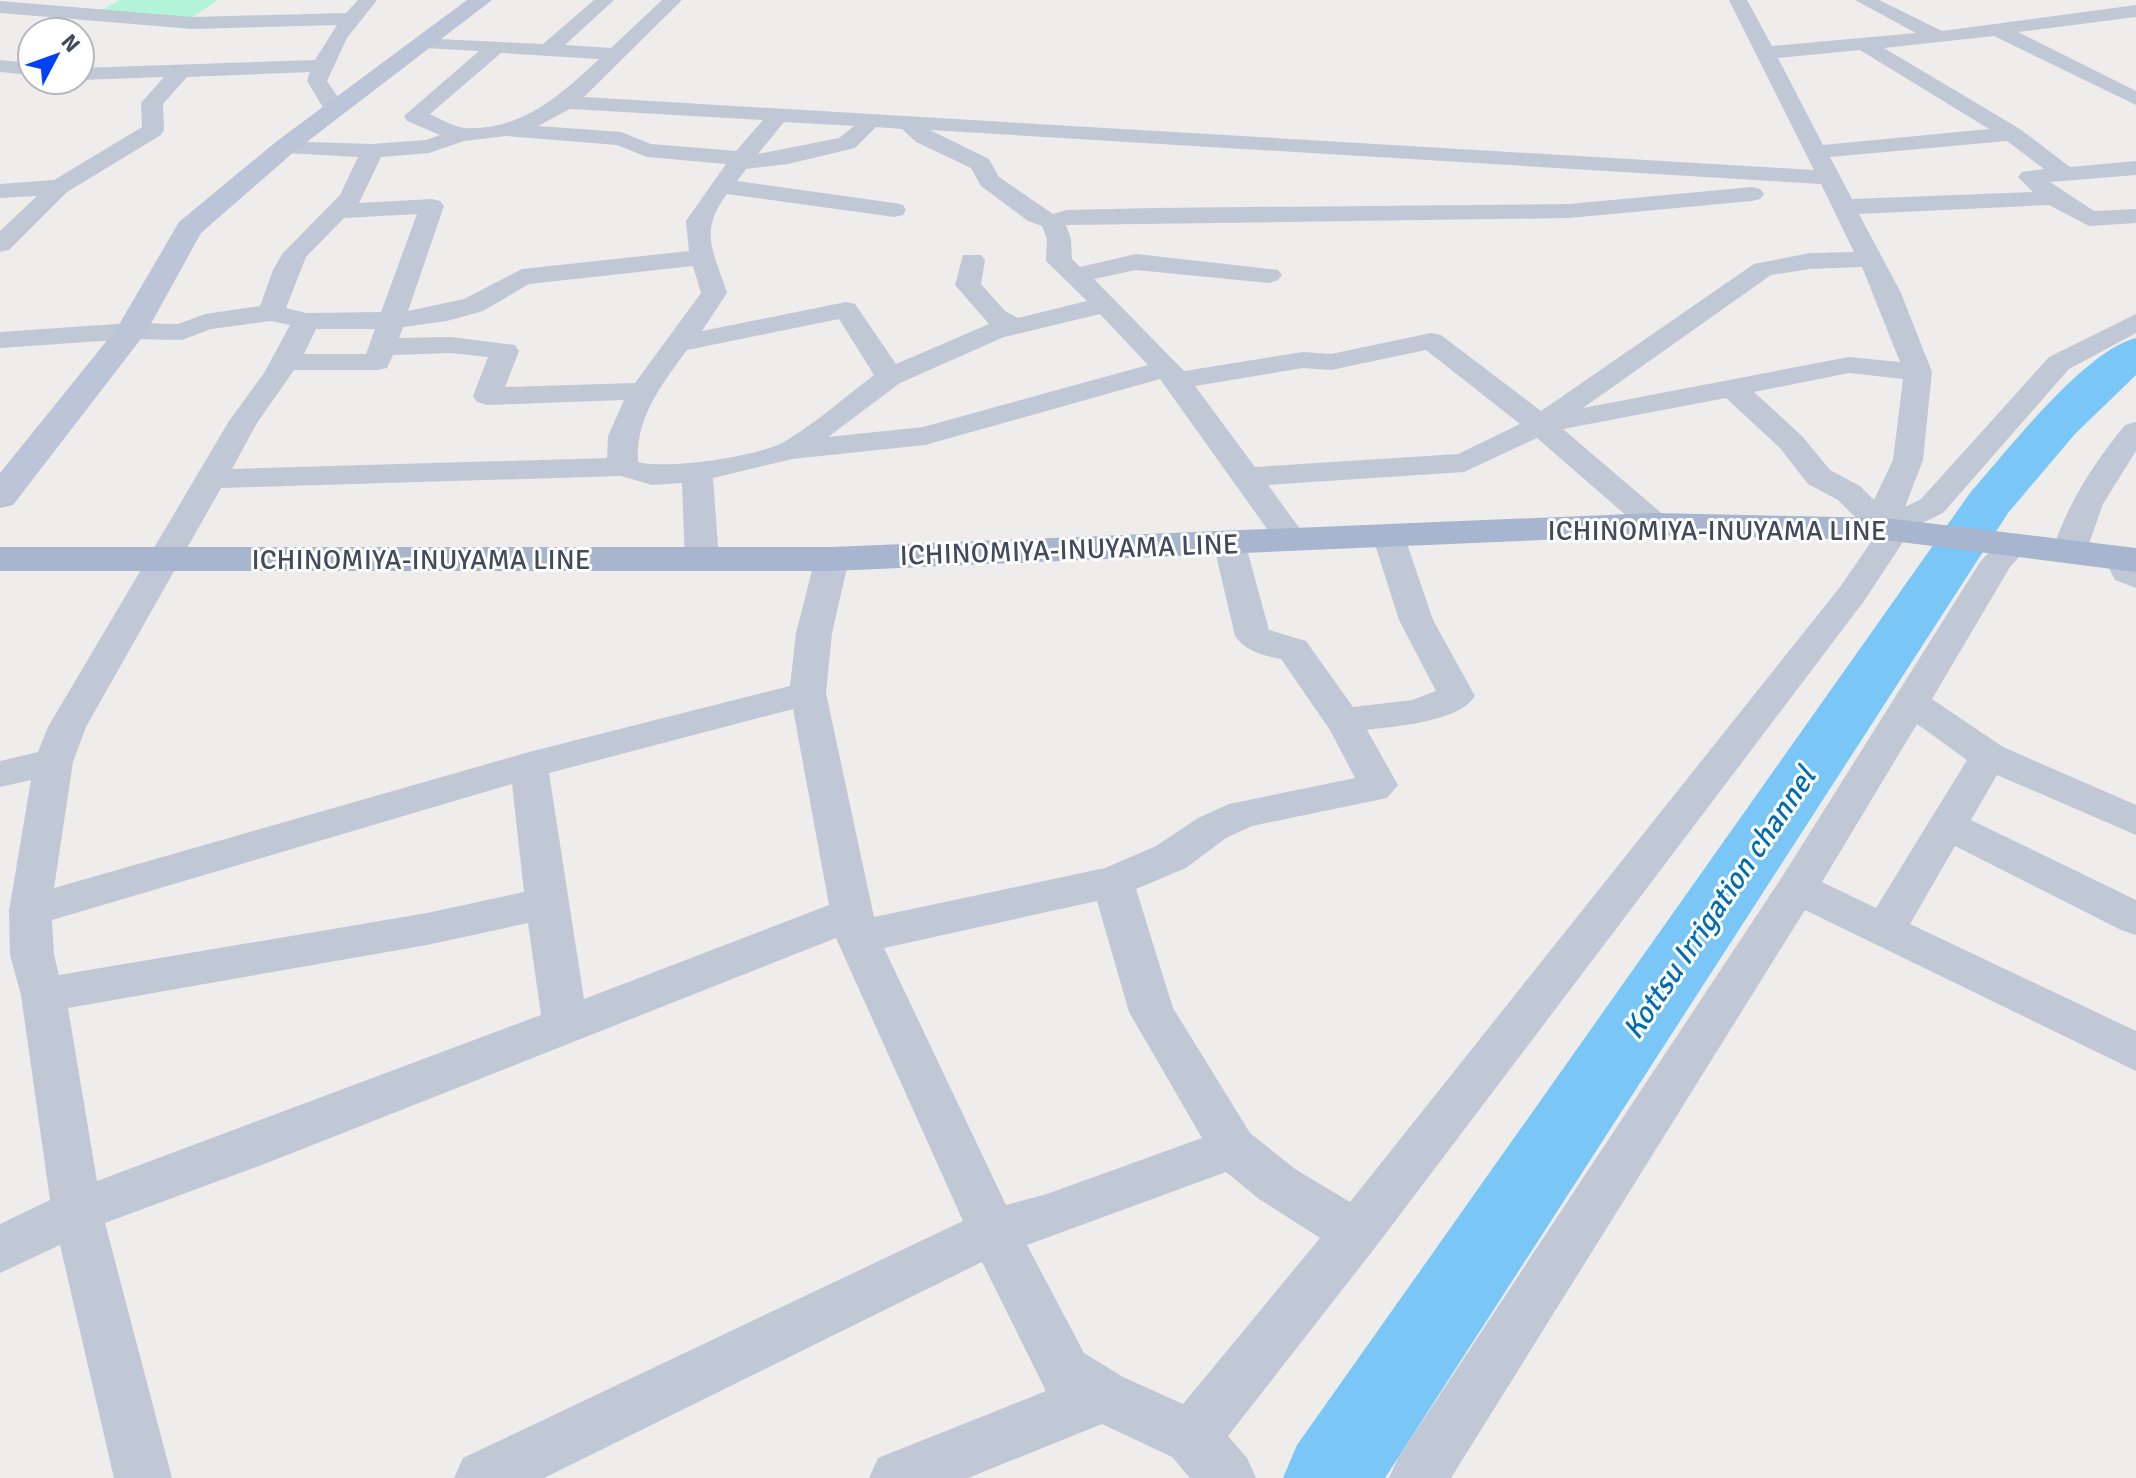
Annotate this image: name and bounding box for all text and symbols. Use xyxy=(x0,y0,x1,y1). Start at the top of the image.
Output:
north arrow xyxy=(16,16,96,96)
text: N xyxy=(56,29,86,58)
street label: ICHINOMIYA-INUYAMA LINE xyxy=(1547,514,1887,548)
street label: ICHINOMIYA-INUYAMA LINE xyxy=(899,527,1239,573)
street label: ICHINOMIYA-INUYAMA LINE xyxy=(251,543,591,577)
water label: Kottsu Irrigation channel xyxy=(1615,759,1825,1046)

